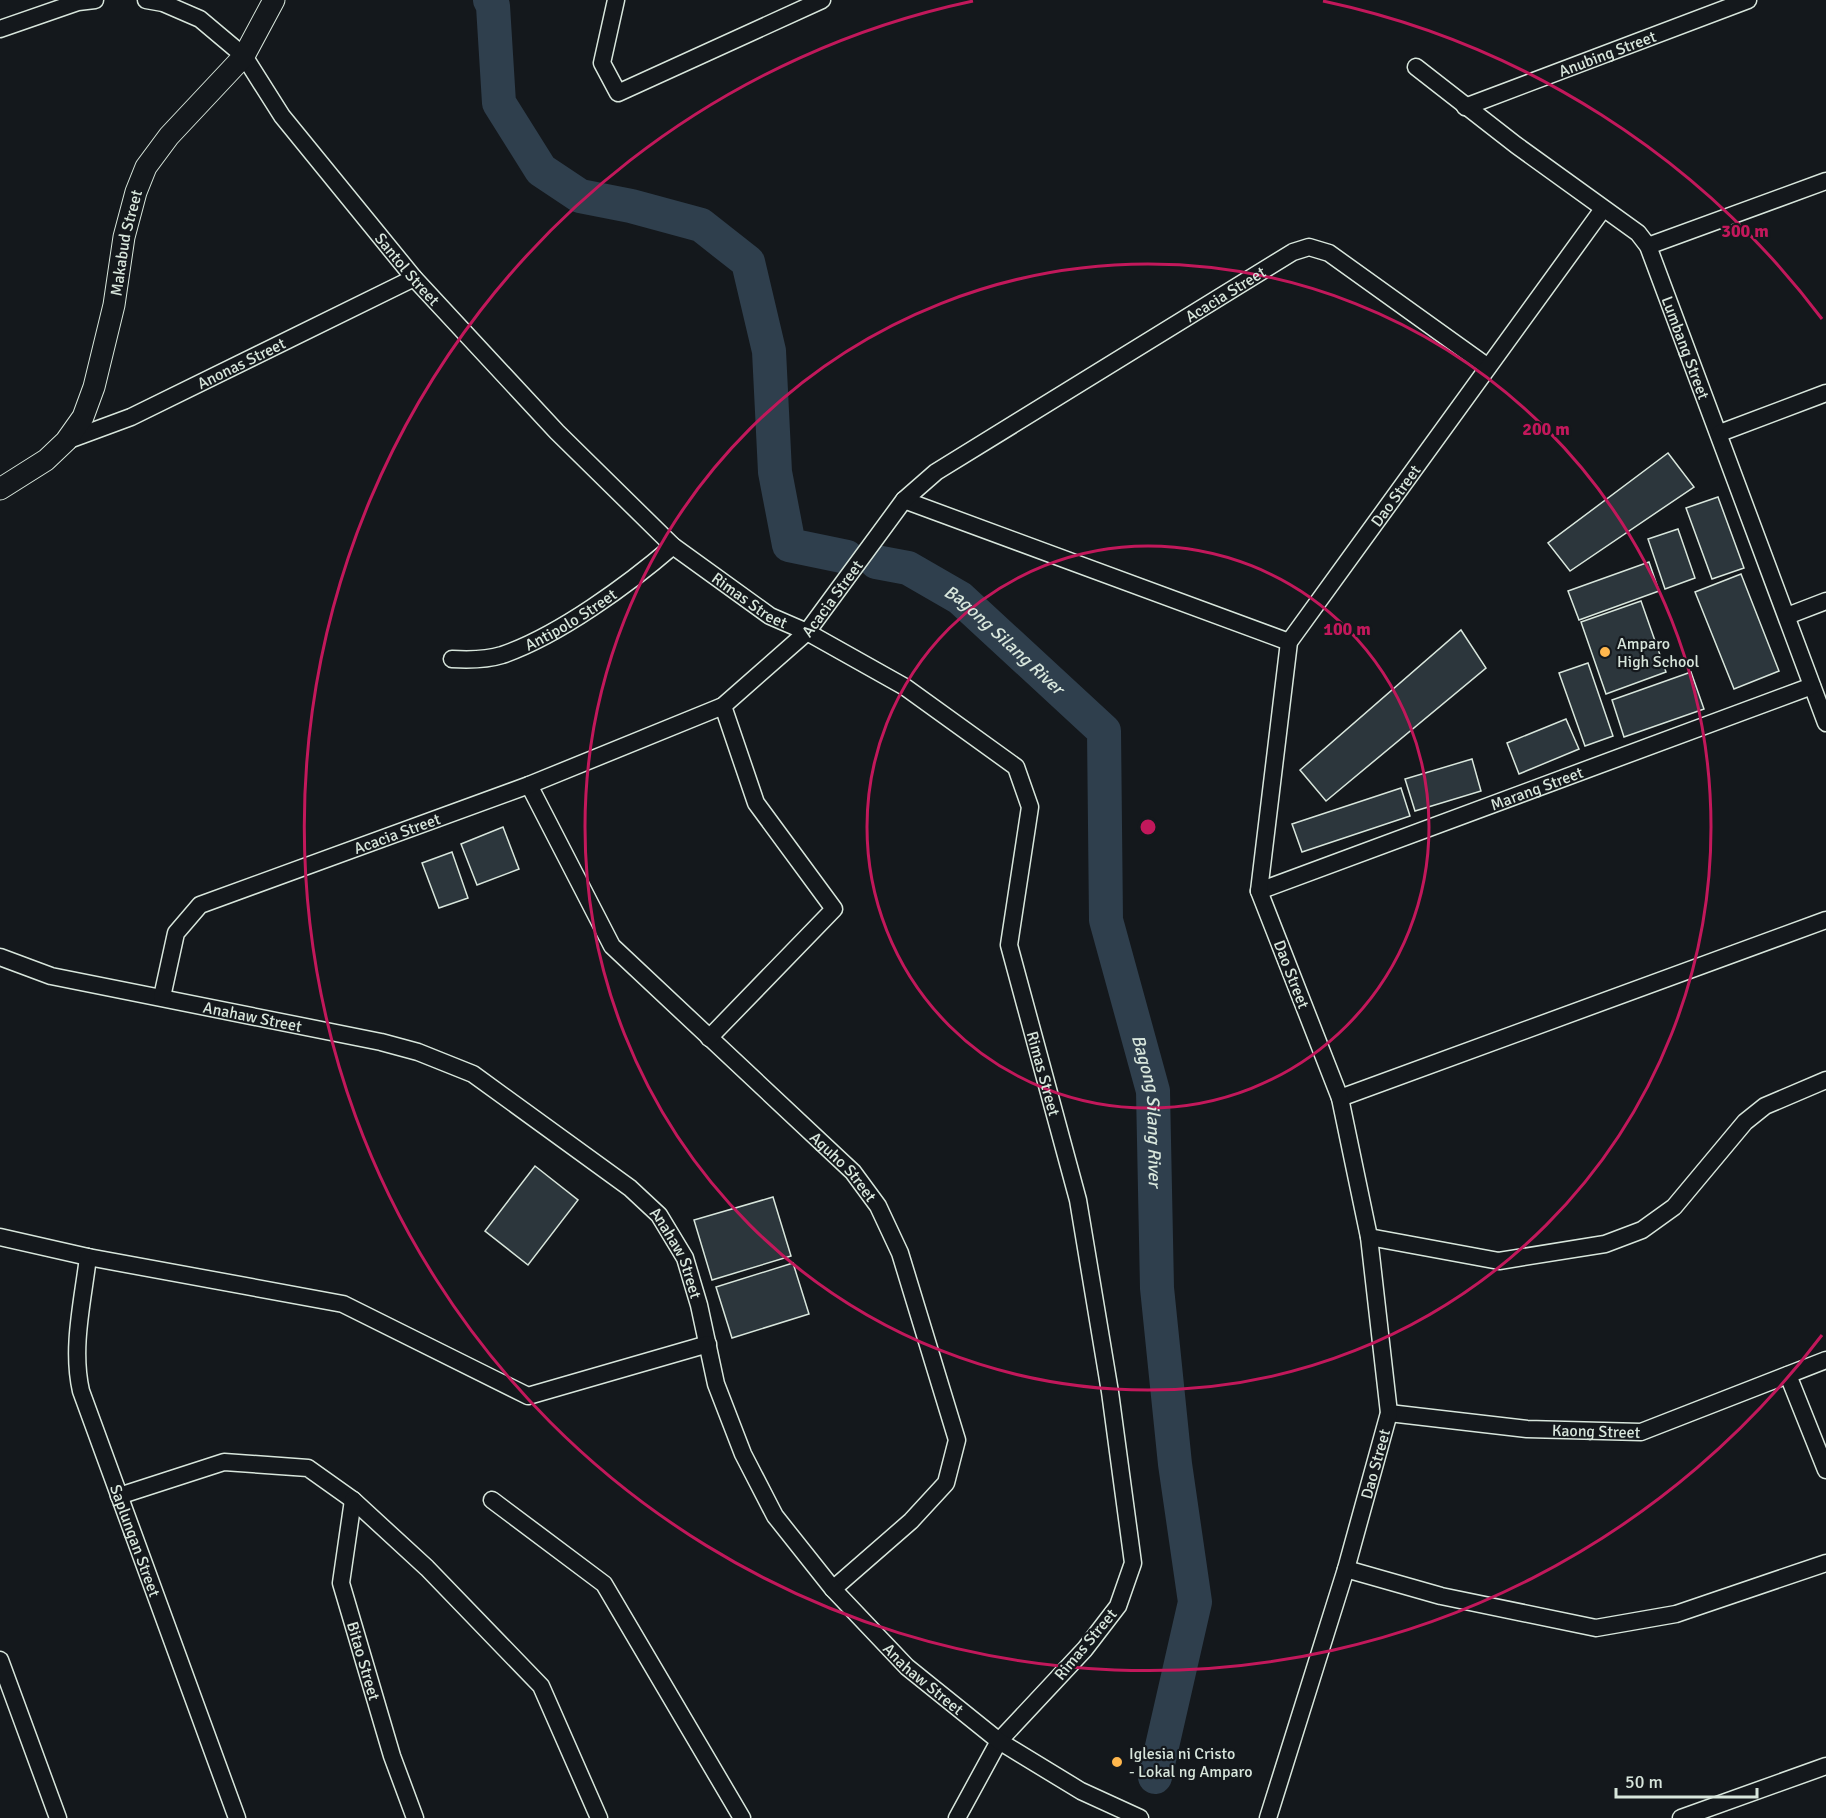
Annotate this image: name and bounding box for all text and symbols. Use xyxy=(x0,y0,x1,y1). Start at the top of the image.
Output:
street label: Anubing Street xyxy=(1556,27,1659,82)
street label: Makabud Street xyxy=(106,187,147,298)
text: 300 m xyxy=(1721,220,1769,242)
street label: Santol Street xyxy=(370,229,444,310)
street label: Acacia Street xyxy=(1182,262,1270,327)
street label: Lumbang Street xyxy=(1657,294,1713,403)
street label: Anonas Street xyxy=(194,333,289,394)
text: 200 m xyxy=(1522,418,1570,440)
street label: Dao Street xyxy=(1367,461,1426,531)
street label: Acacia Street xyxy=(798,556,868,641)
street label: Rimas Street xyxy=(708,568,791,633)
water label: Bagong Silang River xyxy=(940,580,1070,701)
street label: Antipolo Street xyxy=(522,584,621,655)
text: 100 m xyxy=(1323,618,1371,640)
place label: Amparo High School xyxy=(1617,634,1700,672)
marker: Amparo High School xyxy=(1598,645,1612,659)
street label: Marang Street xyxy=(1488,763,1586,815)
street label: Acacia Street xyxy=(351,809,444,859)
centre of rings xyxy=(1138,817,1158,837)
street label: Dao Street xyxy=(1269,937,1313,1012)
street label: Anahaw Street xyxy=(201,998,304,1037)
street label: Rimas Street xyxy=(1022,1029,1064,1119)
water label: Bagong Silang River xyxy=(1127,1032,1166,1190)
street label: Aguho Street xyxy=(805,1128,881,1206)
street label: Anahaw Street xyxy=(645,1203,706,1301)
street label: Kaong Street xyxy=(1552,1421,1641,1443)
street label: Dao Street xyxy=(1357,1426,1395,1501)
street label: Saplungan Street xyxy=(105,1482,164,1600)
street label: Rimas Street xyxy=(1050,1605,1122,1684)
street label: Bitao Street xyxy=(342,1619,384,1703)
street label: Anahaw Street xyxy=(878,1639,968,1720)
place label: Iglesia ni Cristo - Lokal ng Amparo xyxy=(1129,1744,1252,1782)
marker: Iglesia ni Cristo - Lokal ng Amparo xyxy=(1110,1755,1124,1769)
scale bar xyxy=(1616,1761,1757,1799)
text: 50 m xyxy=(1625,1771,1663,1793)

